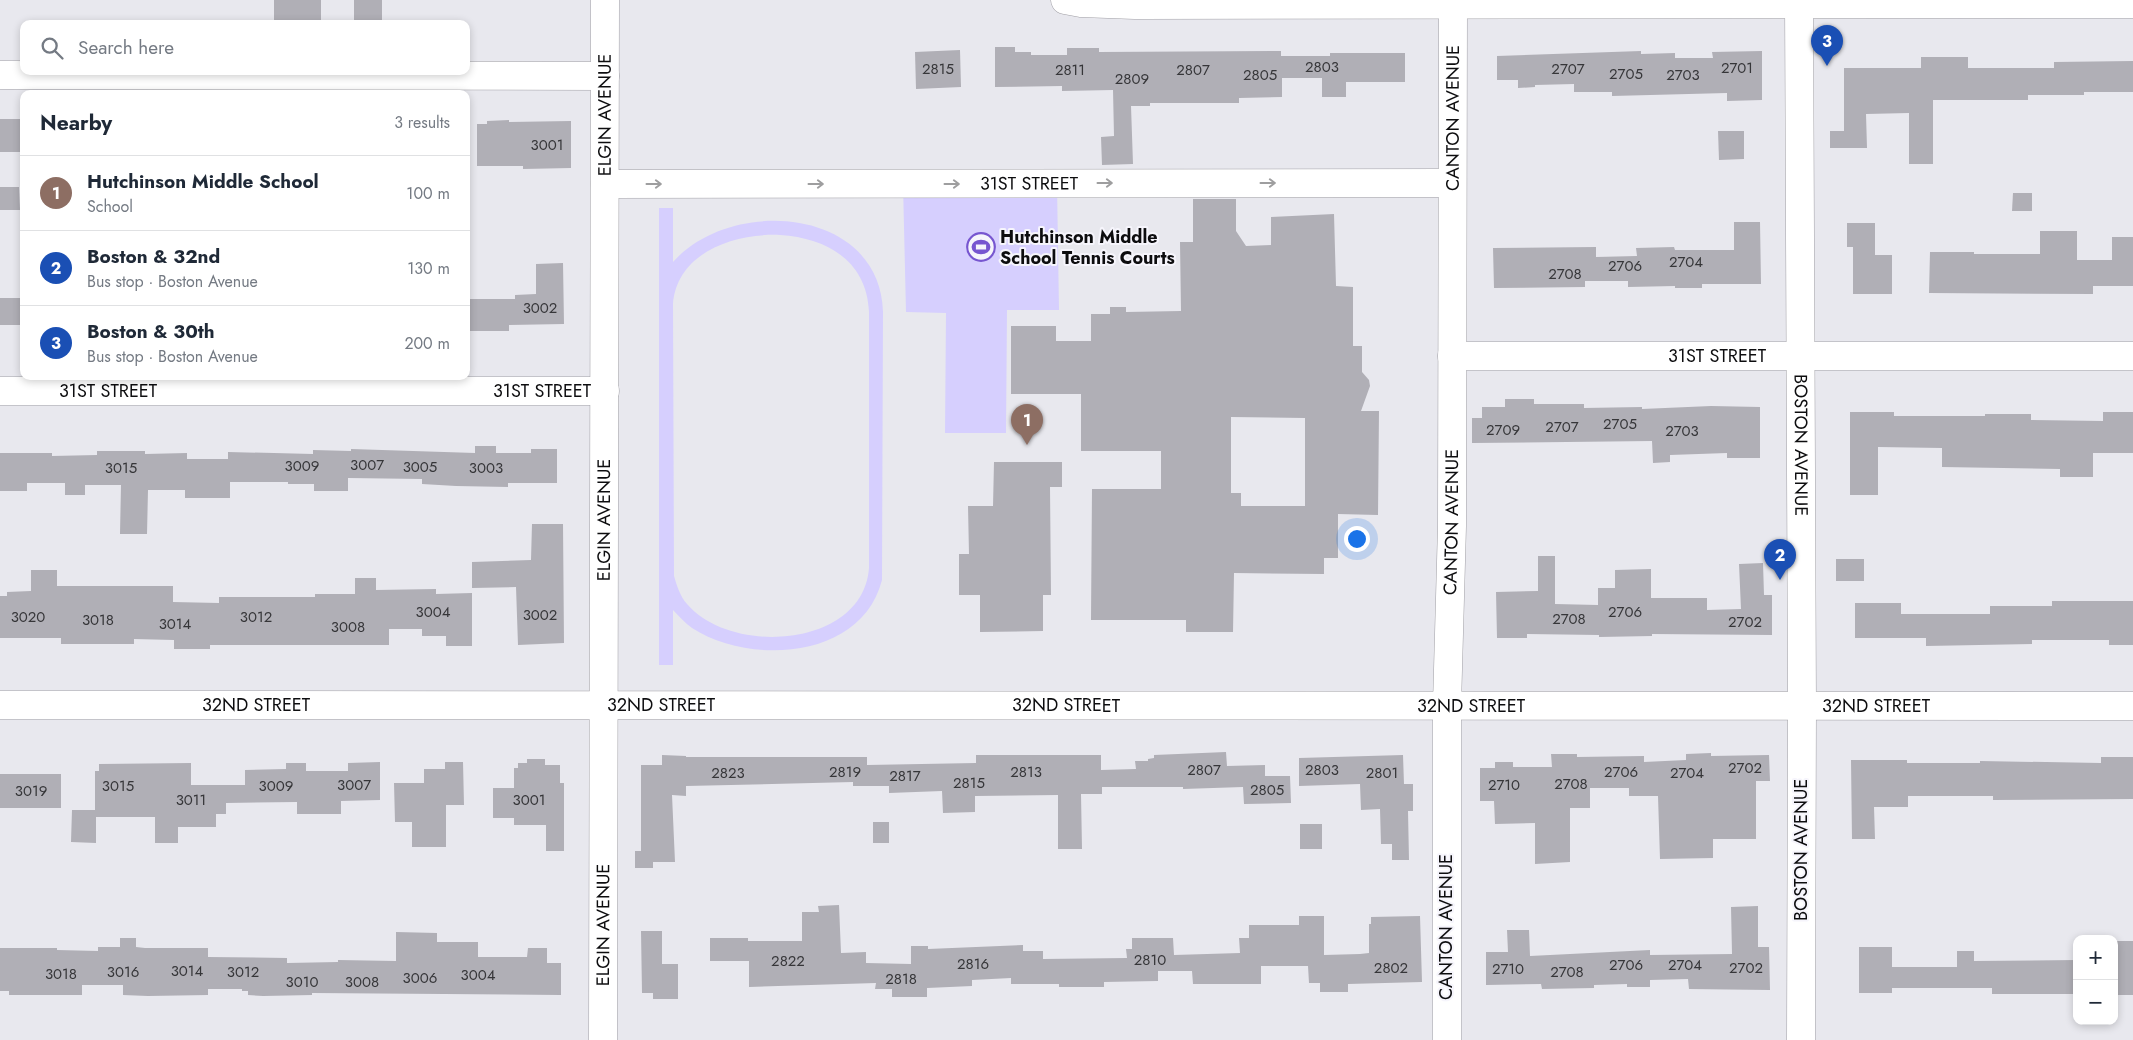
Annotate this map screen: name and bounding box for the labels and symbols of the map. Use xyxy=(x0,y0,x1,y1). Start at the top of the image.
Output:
pin: 3 xyxy=(1811,25,1843,66)
street label: CANTON AVENUE xyxy=(1440,45,1466,191)
street label: ELGIN AVENUE xyxy=(592,54,618,176)
house number: 2803 xyxy=(1305,56,1339,78)
house number: 2701 xyxy=(1721,57,1753,79)
house number: 2815 xyxy=(922,58,954,80)
house number: 2707 xyxy=(1551,58,1585,80)
house number: 2811 xyxy=(1055,59,1085,81)
house number: 2807 xyxy=(1176,59,1210,81)
house number: 2705 xyxy=(1609,63,1643,85)
house number: 2805 xyxy=(1243,64,1277,86)
house number: 2703 xyxy=(1666,64,1700,86)
house number: 2809 xyxy=(1115,68,1149,90)
house number: 3001 xyxy=(531,134,563,156)
street label: 31ST STREET xyxy=(980,170,1079,197)
one-way arrow xyxy=(1097,178,1113,188)
one-way arrow xyxy=(1260,178,1276,188)
one-way arrow xyxy=(646,179,662,189)
one-way arrow xyxy=(808,179,824,189)
one-way arrow xyxy=(944,179,960,189)
place label: Hutchinson Middle School Tennis Courts xyxy=(1000,224,1175,271)
sports icon: Hutchinson Middle School Tennis Courts xyxy=(966,232,996,262)
house number: 2704 xyxy=(1669,251,1703,273)
house number: 2706 xyxy=(1608,255,1642,277)
house number: 2708 xyxy=(1548,263,1582,285)
house number: 3002 xyxy=(523,297,557,319)
street label: 31ST STREET xyxy=(1668,343,1767,369)
street label: BOSTON AVENUE xyxy=(1788,374,1814,516)
street label: 31ST STREET xyxy=(59,378,158,404)
street label: 31ST STREET xyxy=(493,378,592,404)
pin: 1 xyxy=(1011,404,1043,445)
house number: 2705 xyxy=(1603,413,1637,435)
house number: 2707 xyxy=(1545,416,1579,438)
house number: 2709 xyxy=(1486,419,1520,441)
house number: 2703 xyxy=(1665,420,1699,442)
street label: CANTON AVENUE xyxy=(1437,449,1465,595)
house number: 3007 xyxy=(350,454,384,476)
house number: 3009 xyxy=(285,455,319,477)
house number: 3005 xyxy=(403,456,437,478)
house number: 3015 xyxy=(105,457,137,479)
house number: 3003 xyxy=(469,457,503,479)
street label: ELGIN AVENUE xyxy=(591,459,617,581)
your location xyxy=(1344,526,1370,552)
pin: 2 xyxy=(1764,539,1796,580)
house number: 3004 xyxy=(416,601,451,623)
house number: 2706 xyxy=(1608,601,1642,623)
house number: 3002 xyxy=(523,604,557,626)
house number: 3020 xyxy=(11,606,45,628)
house number: 3012 xyxy=(240,606,272,628)
house number: 2708 xyxy=(1552,608,1586,630)
house number: 3018 xyxy=(82,609,114,631)
house number: 2702 xyxy=(1728,611,1762,633)
house number: 3014 xyxy=(159,613,192,635)
house number: 3008 xyxy=(331,616,365,638)
street label: 32ND STREET xyxy=(202,692,311,718)
street label: 32ND STREET xyxy=(607,692,716,718)
street label: 32ND STREET xyxy=(1012,692,1121,719)
street label: 32ND STREET xyxy=(1417,693,1526,719)
street label: 32ND STREET xyxy=(1822,693,1931,719)
house number: 2702 xyxy=(1728,757,1762,779)
house number: 2807 xyxy=(1187,759,1221,781)
house number: 2803 xyxy=(1305,759,1339,781)
house number: 2819 xyxy=(829,761,861,783)
house number: 2813 xyxy=(1010,761,1042,783)
house number: 2706 xyxy=(1604,761,1638,783)
house number: 2823 xyxy=(711,762,745,784)
house number: 2801 xyxy=(1366,762,1398,784)
house number: 2704 xyxy=(1670,762,1704,784)
house number: 2817 xyxy=(889,765,921,787)
house number: 2815 xyxy=(953,772,985,794)
house number: 2708 xyxy=(1554,773,1588,795)
house number: 3007 xyxy=(337,774,371,796)
house number: 2710 xyxy=(1488,774,1520,796)
house number: 3015 xyxy=(102,775,134,797)
house number: 3009 xyxy=(259,775,293,797)
house number: 2805 xyxy=(1250,779,1284,801)
street label: BOSTON AVENUE xyxy=(1788,779,1814,921)
house number: 3019 xyxy=(15,780,47,802)
house number: 3011 xyxy=(176,789,206,811)
house number: 3001 xyxy=(513,789,545,811)
street label: CANTON AVENUE xyxy=(1433,854,1459,1000)
street label: ELGIN AVENUE xyxy=(590,864,616,986)
house number: 2810 xyxy=(1134,949,1166,971)
house number: 2822 xyxy=(771,950,805,972)
house number: 2816 xyxy=(957,953,989,975)
house number: 2706 xyxy=(1609,954,1643,976)
house number: 2704 xyxy=(1668,954,1702,976)
house number: 2802 xyxy=(1374,957,1408,979)
house number: 2702 xyxy=(1729,957,1763,979)
house number: 2710 xyxy=(1492,958,1524,980)
house number: 3014 xyxy=(171,960,204,982)
house number: 3016 xyxy=(107,961,139,983)
house number: 3012 xyxy=(227,961,259,983)
house number: 2708 xyxy=(1550,961,1584,983)
house number: 3018 xyxy=(45,963,77,985)
house number: 3004 xyxy=(461,964,496,986)
house number: 3006 xyxy=(403,967,437,989)
house number: 2818 xyxy=(885,968,917,990)
house number: 3010 xyxy=(286,971,318,993)
house number: 3008 xyxy=(345,971,379,993)

